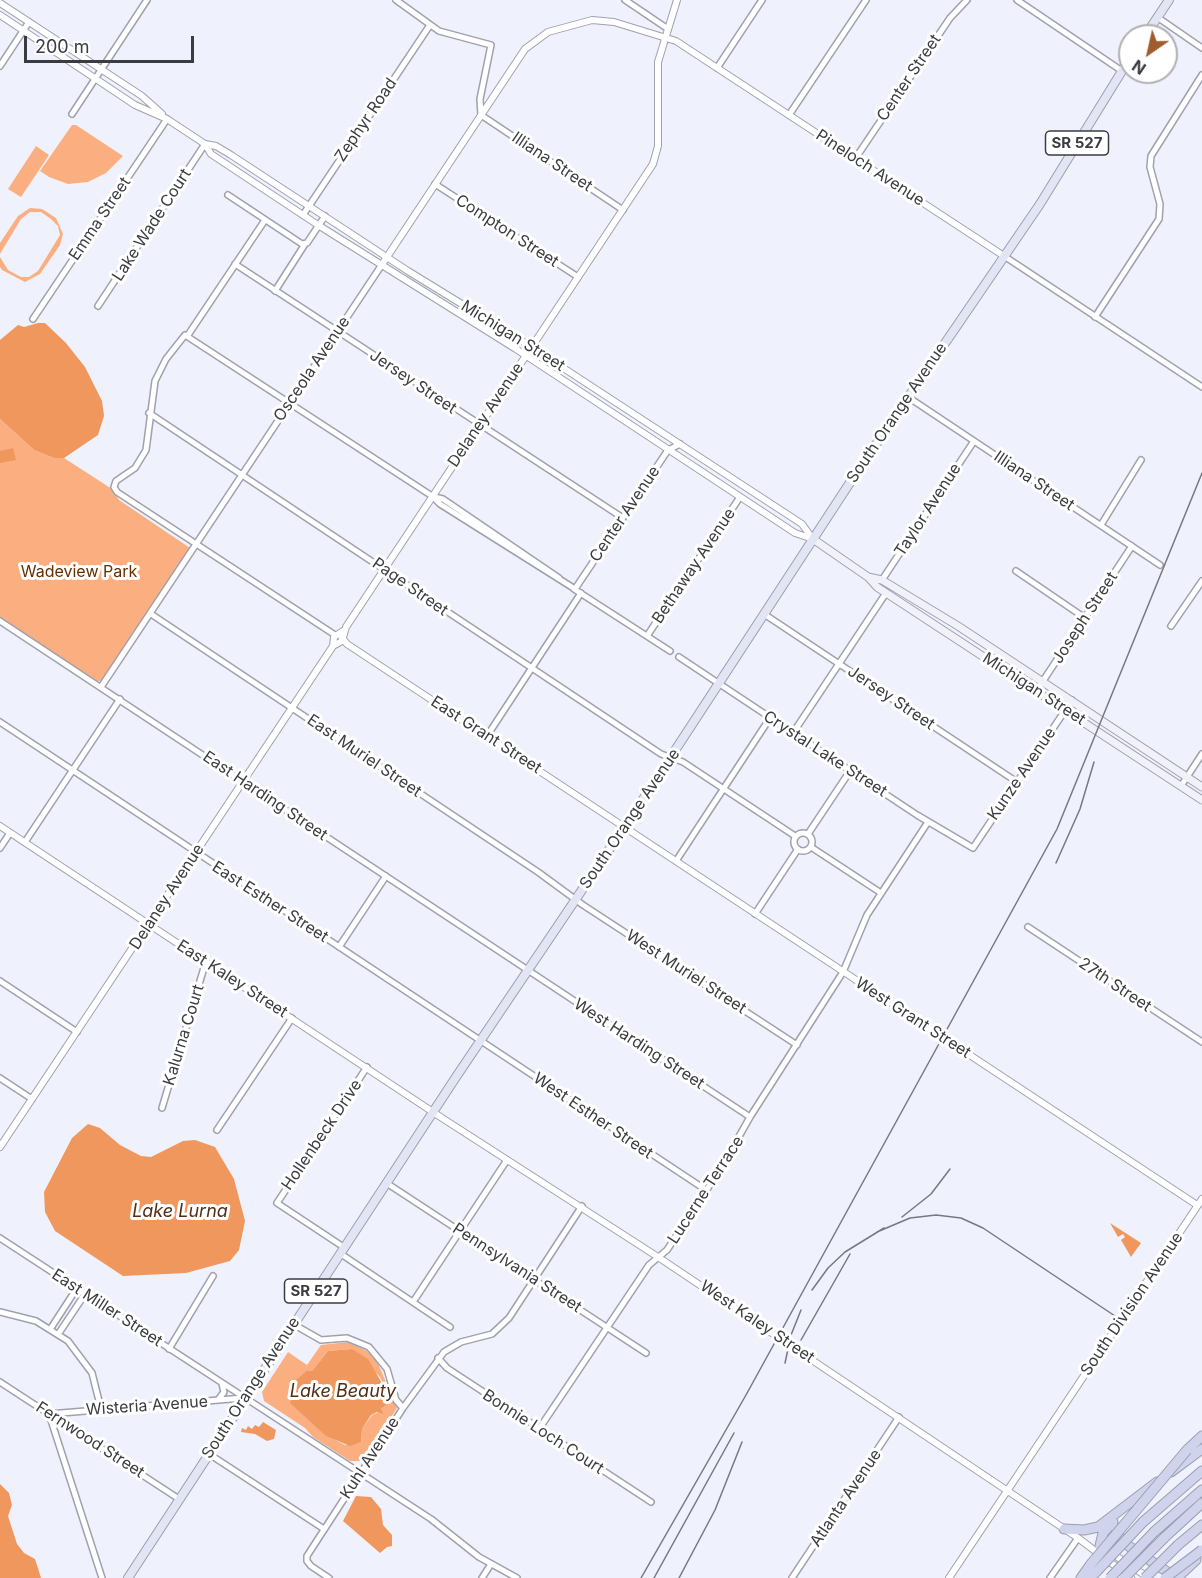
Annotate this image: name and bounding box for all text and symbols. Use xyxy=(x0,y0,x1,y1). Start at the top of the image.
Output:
scale bar xyxy=(27,24,196,62)
north arrow xyxy=(1118,24,1178,84)
street label: Center Street xyxy=(873,31,945,125)
text: 200 m xyxy=(35,36,90,57)
text: N xyxy=(1128,56,1150,79)
street label: Zephyr Road xyxy=(331,75,401,165)
street label: Pineloch Avenue xyxy=(812,126,928,210)
street label: Illiana Street xyxy=(508,128,596,196)
road number: SR 527 xyxy=(1046,131,1108,155)
street label: Lake Wade Court xyxy=(109,165,195,285)
street label: Emma Street xyxy=(65,174,135,264)
street label: Compton Street xyxy=(452,191,562,271)
street label: Michigan Street xyxy=(458,296,568,376)
street label: Osceola Avenue xyxy=(270,313,354,425)
street label: South Orange Avenue xyxy=(843,339,951,487)
street label: Jersey Street xyxy=(366,346,460,418)
street label: Delaney Avenue xyxy=(444,359,528,471)
street label: Illiana Street xyxy=(990,447,1078,515)
street label: Taylor Avenue xyxy=(891,460,965,560)
street label: Center Avenue xyxy=(586,462,664,566)
street label: Bethaway Avenue xyxy=(648,505,740,627)
street label: Page Street xyxy=(368,554,452,620)
park label: Wadeview Park xyxy=(21,562,137,582)
street label: Joseph Street xyxy=(1048,569,1122,667)
street label: Michigan Street xyxy=(979,649,1089,729)
street label: Jersey Street xyxy=(844,662,938,734)
street label: East Grant Street xyxy=(427,692,545,778)
street label: Crystal Lake Street xyxy=(760,707,890,801)
street label: East Muriel Street xyxy=(303,711,425,801)
street label: Kunze Avenue xyxy=(984,724,1060,824)
street label: South Orange Avenue xyxy=(576,745,684,893)
street label: East Harding Street xyxy=(199,747,331,845)
street label: Delaney Avenue xyxy=(126,841,208,953)
street label: East Esther Street xyxy=(208,857,332,947)
street label: West Muriel Street xyxy=(622,926,750,1018)
street label: East Kaley Street xyxy=(173,936,291,1022)
street label: 27th Street xyxy=(1075,954,1155,1016)
street label: West Grant Street xyxy=(852,974,974,1062)
street label: Kalurna Court xyxy=(160,982,208,1088)
street label: West Harding Street xyxy=(570,995,708,1093)
street label: West Esther Street xyxy=(530,1069,656,1163)
street label: Hollenbeck Drive xyxy=(278,1076,366,1194)
street label: Lucerne Terrace xyxy=(664,1132,748,1248)
water label: Lake Lurna xyxy=(132,1201,228,1223)
street label: Pennsylvania Street xyxy=(449,1219,585,1317)
street label: South Division Avenue xyxy=(1077,1229,1187,1379)
street label: East Miller Street xyxy=(48,1265,166,1351)
street label: West Kaley Street xyxy=(696,1277,818,1367)
road number: SR 527 xyxy=(284,1279,348,1303)
street label: South Orange Avenue xyxy=(198,1314,304,1462)
water label: Lake Beauty xyxy=(290,1381,396,1403)
street label: Bonnie Loch Court xyxy=(479,1386,607,1478)
street label: Wisteria Avenue xyxy=(85,1392,209,1420)
street label: Fernwood Street xyxy=(32,1398,148,1482)
street label: Kuhl Avenue xyxy=(336,1413,404,1503)
street label: Atlanta Avenue xyxy=(806,1446,886,1550)

